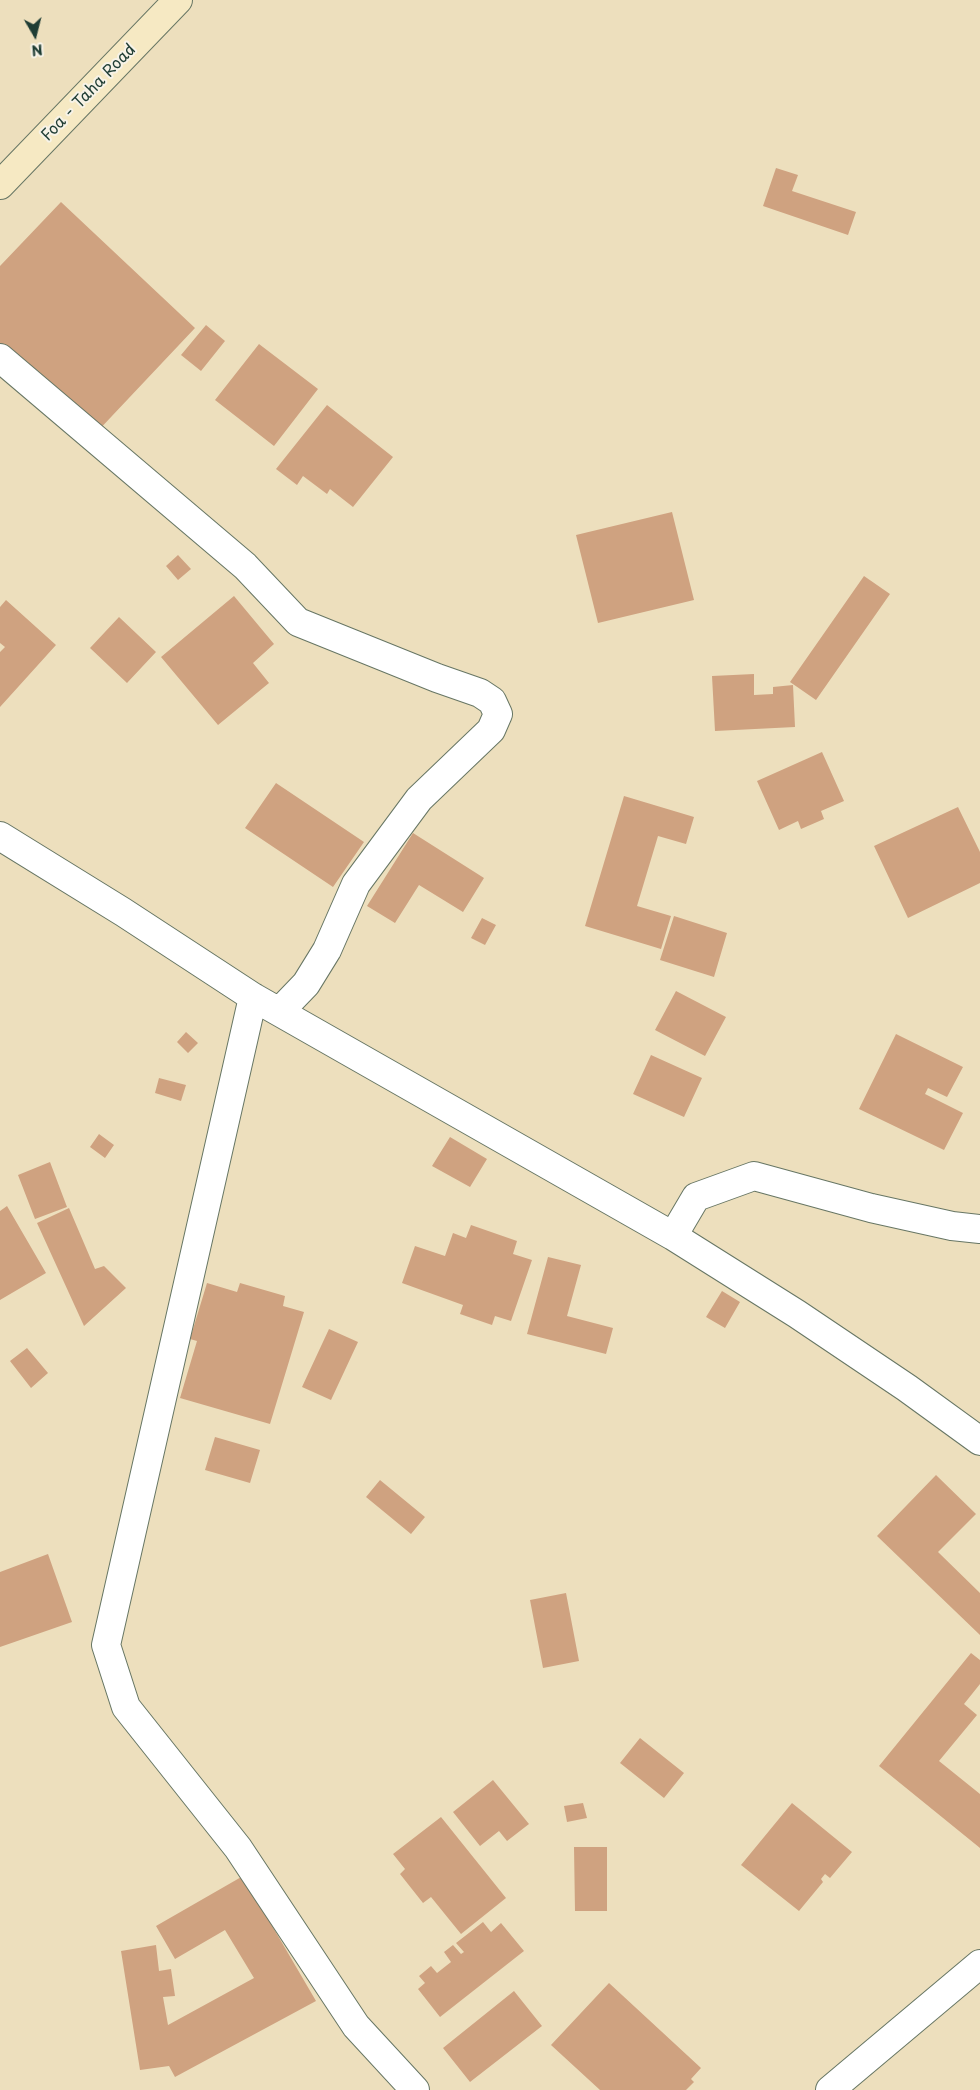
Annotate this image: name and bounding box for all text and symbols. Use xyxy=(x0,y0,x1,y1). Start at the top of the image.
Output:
north arrow xyxy=(10,10,60,60)
text: N xyxy=(30,39,44,62)
street label: Foa - Taha Road xyxy=(38,41,140,145)

